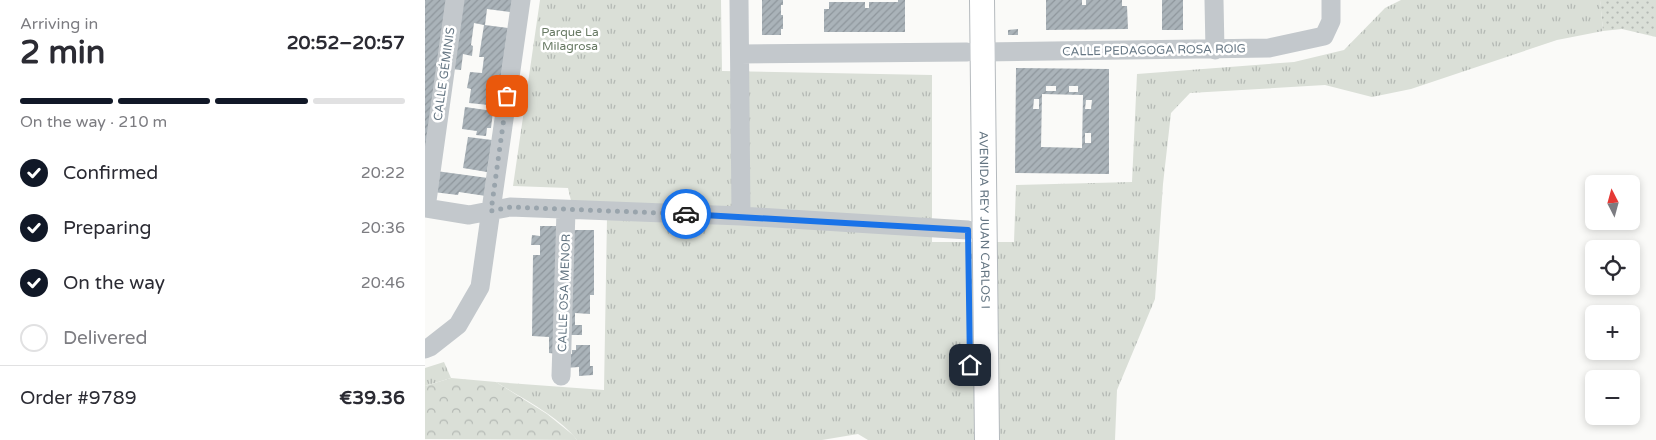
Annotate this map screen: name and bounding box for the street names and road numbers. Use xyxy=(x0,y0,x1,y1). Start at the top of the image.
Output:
street label: CALLE GÉMINIS xyxy=(431,26,457,122)
street label: CALLE PEDAGOGA ROSA ROIG xyxy=(1062,41,1246,59)
street label: AVENIDA REY JUAN CARLOS I xyxy=(976,131,993,309)
street label: CALLE OSA MENOR xyxy=(555,234,573,352)

